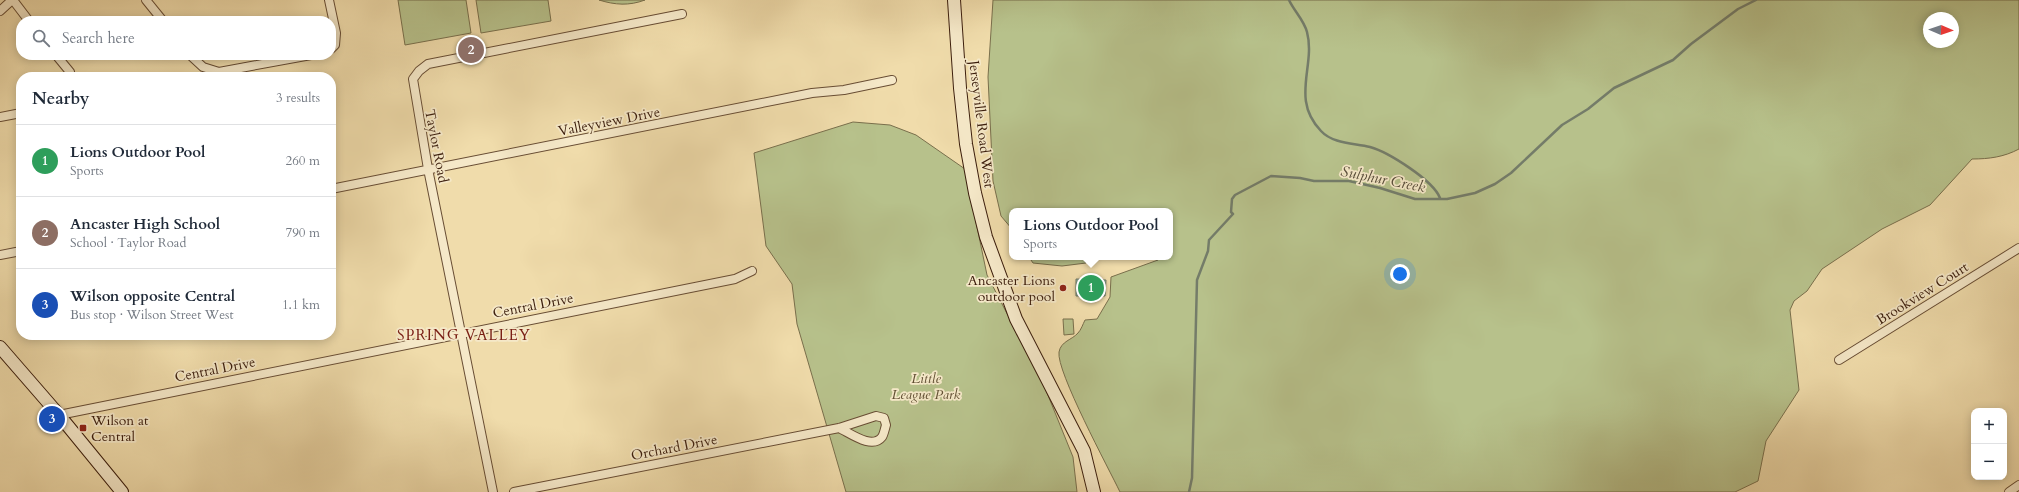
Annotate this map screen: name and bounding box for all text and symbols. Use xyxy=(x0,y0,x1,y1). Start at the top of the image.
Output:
north arrow xyxy=(1923,12,1959,48)
search box xyxy=(16,16,336,60)
icon: search xyxy=(30,27,52,49)
text: Search here xyxy=(62,28,135,48)
pin: 2 xyxy=(458,35,484,65)
street label: Jerseyville Road West xyxy=(964,57,999,189)
text: Nearby xyxy=(32,87,89,110)
text: 3 results xyxy=(276,89,320,107)
street label: Valleyview Drive xyxy=(557,102,662,141)
street label: Taylor Road xyxy=(420,108,453,185)
text: Lions Outdoor Pool xyxy=(70,142,205,162)
text: 1 xyxy=(42,152,48,170)
text: 260 m xyxy=(286,152,320,170)
water label: Sulphur Creek xyxy=(1339,161,1428,197)
text: Sports xyxy=(70,162,104,180)
popup xyxy=(1009,208,1173,260)
text: Ancaster High School xyxy=(70,214,220,234)
text: Lions Outdoor Pool xyxy=(1023,215,1159,235)
text: 2 xyxy=(42,224,48,242)
text: 790 m xyxy=(286,224,320,242)
text: School · Taylor Road xyxy=(70,234,186,252)
text: Sports xyxy=(1023,235,1057,253)
street label: Brookview Court xyxy=(1873,257,1972,329)
your location xyxy=(1390,264,1410,284)
place label: Ancaster Lions outdoor pool xyxy=(968,271,1055,306)
pin: 1 xyxy=(1078,273,1104,303)
marker: Ancaster Lions outdoor pool xyxy=(1058,283,1068,293)
text: Wilson opposite Central xyxy=(70,286,235,306)
street label: Central Drive xyxy=(491,288,575,323)
text: 3 xyxy=(42,296,48,314)
text: 1.1 km xyxy=(282,296,320,314)
text: Bus stop · Wilson Street West xyxy=(70,306,234,324)
district label: SPRING VALLEY xyxy=(397,325,531,345)
street label: Central Drive xyxy=(173,352,257,387)
park label: Little League Park xyxy=(892,369,961,404)
pin: 3 xyxy=(39,404,65,434)
map controls xyxy=(1971,408,2007,480)
button: + xyxy=(1971,408,2007,444)
place label: Wilson at Central xyxy=(90,411,149,446)
marker: Wilson at Central xyxy=(78,423,88,433)
street label: Orchard Drive xyxy=(629,430,719,465)
button: − xyxy=(1971,444,2007,480)

